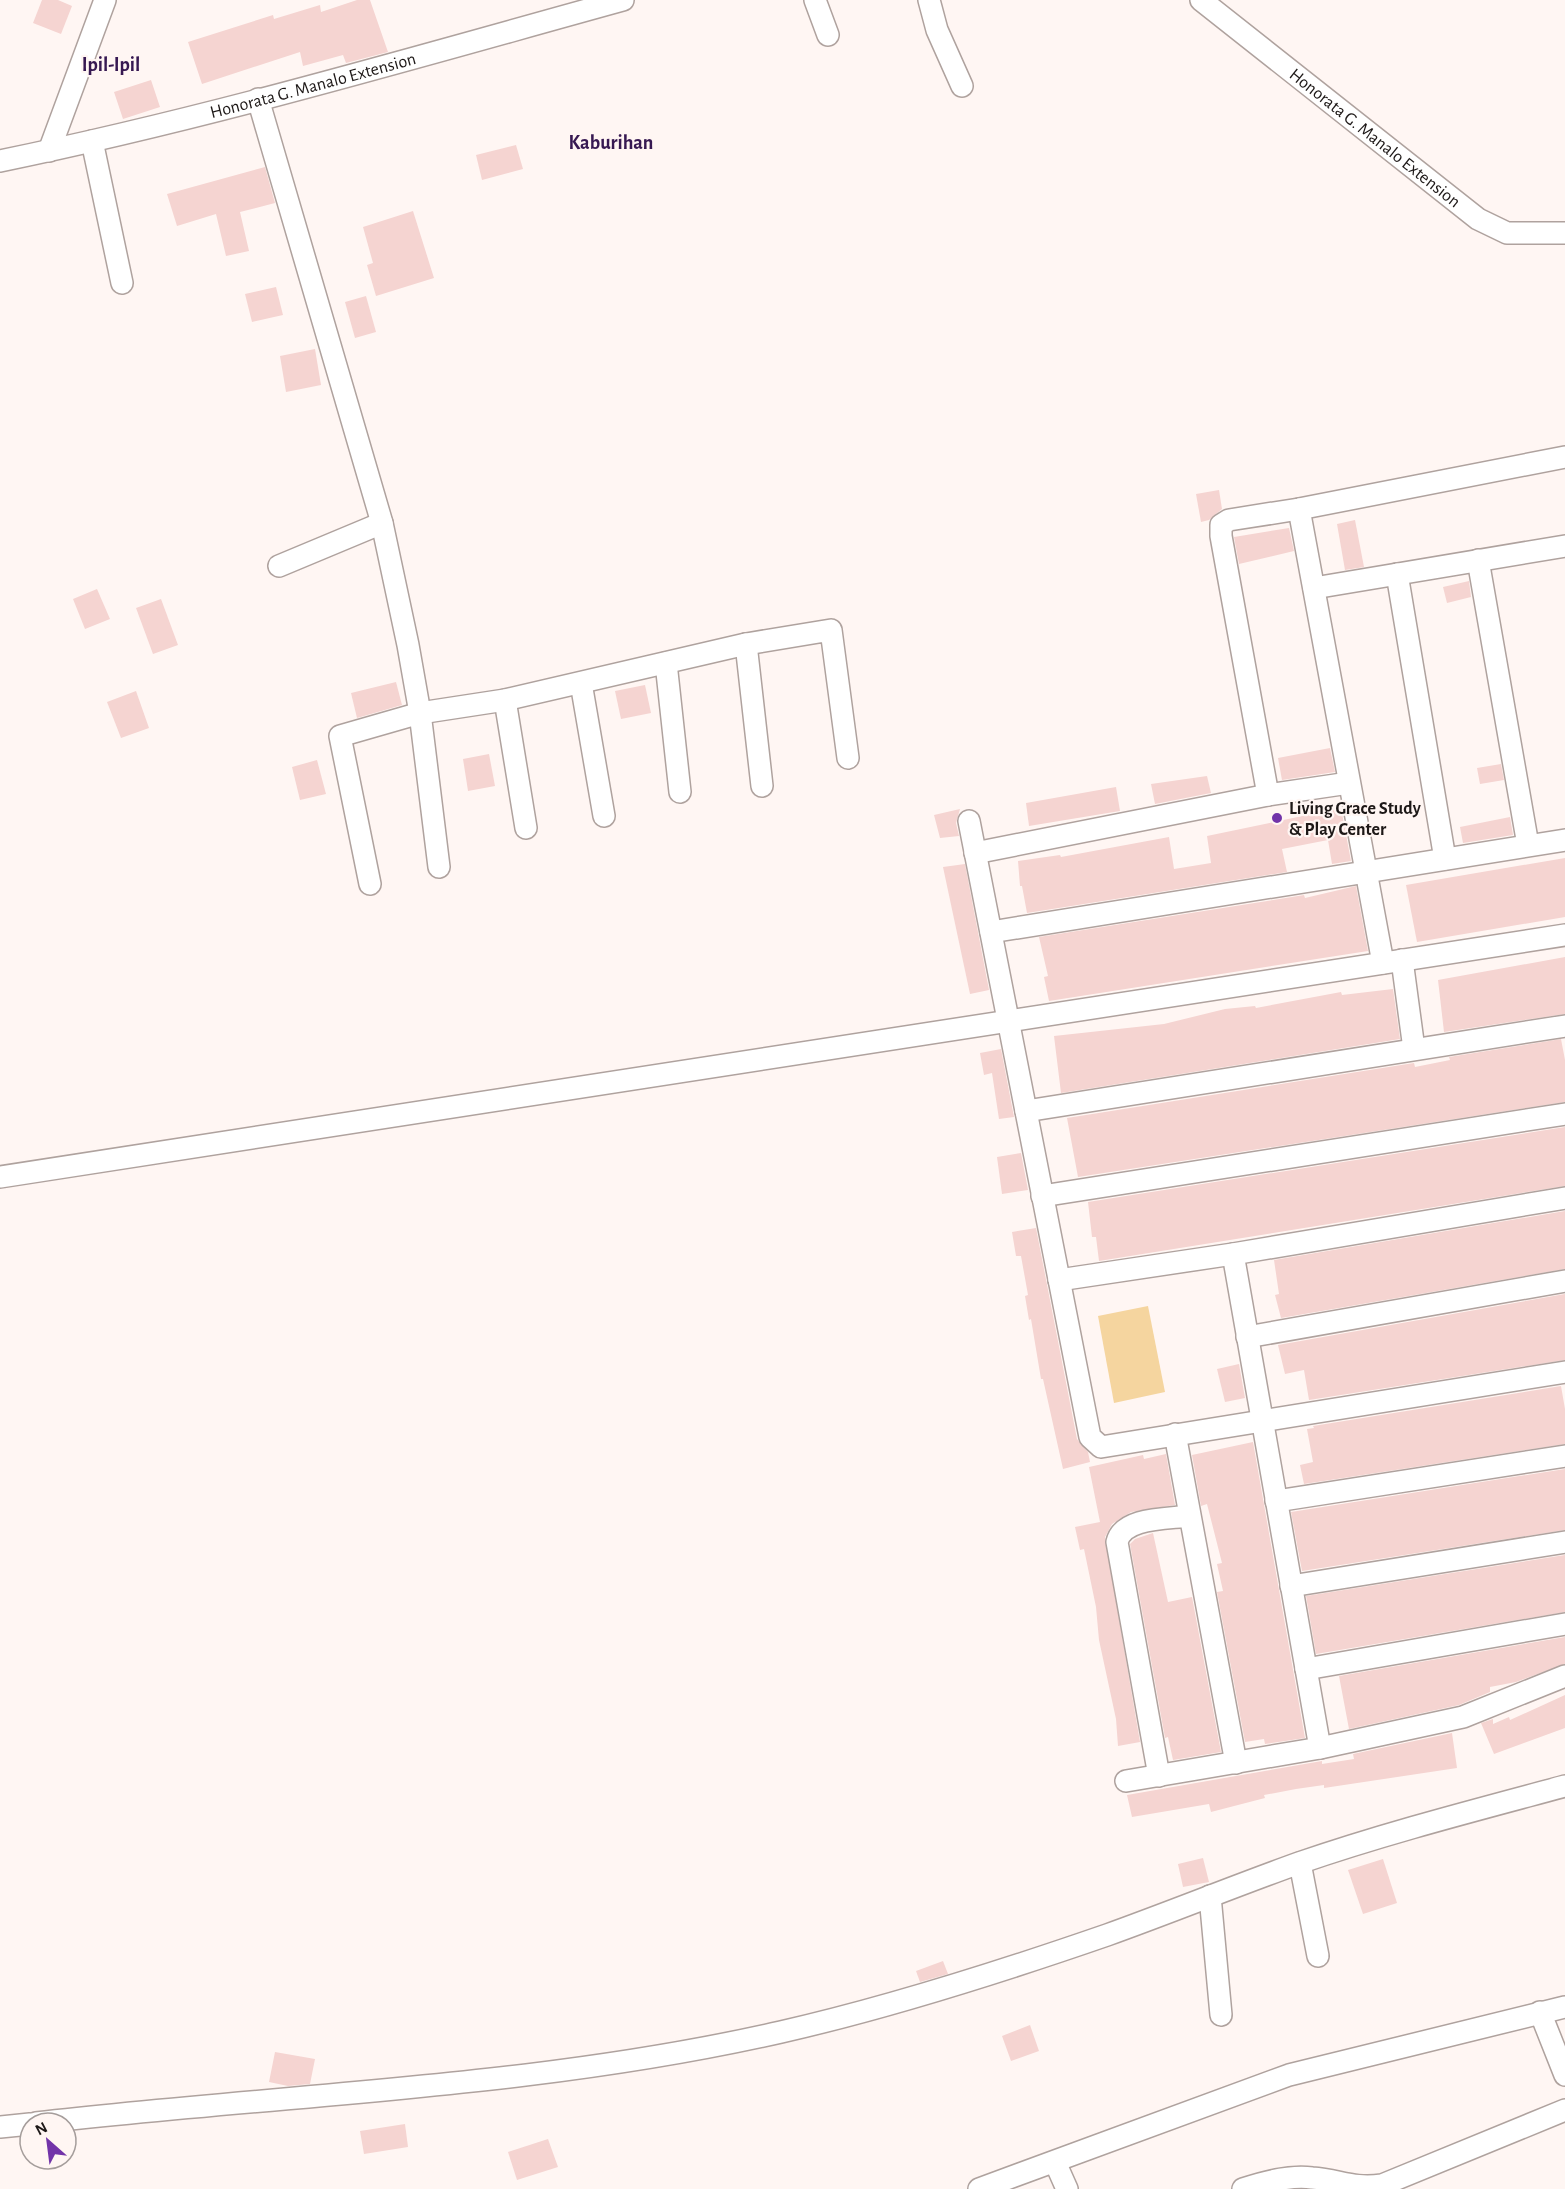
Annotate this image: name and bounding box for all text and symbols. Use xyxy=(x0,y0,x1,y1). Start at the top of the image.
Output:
street label: Honorata G. Manalo Extension xyxy=(208,50,418,122)
district label: Ipil-Ipil xyxy=(82,55,140,75)
street label: Honorata G. Manalo Extension xyxy=(1286,66,1463,211)
district label: Kaburihan xyxy=(569,133,653,153)
place label: Living Grace Study & Play Center xyxy=(1289,800,1422,839)
marker: Living Grace Study & Play Center xyxy=(1270,811,1284,825)
north arrow xyxy=(18,2111,78,2171)
text: N xyxy=(33,2119,50,2138)

